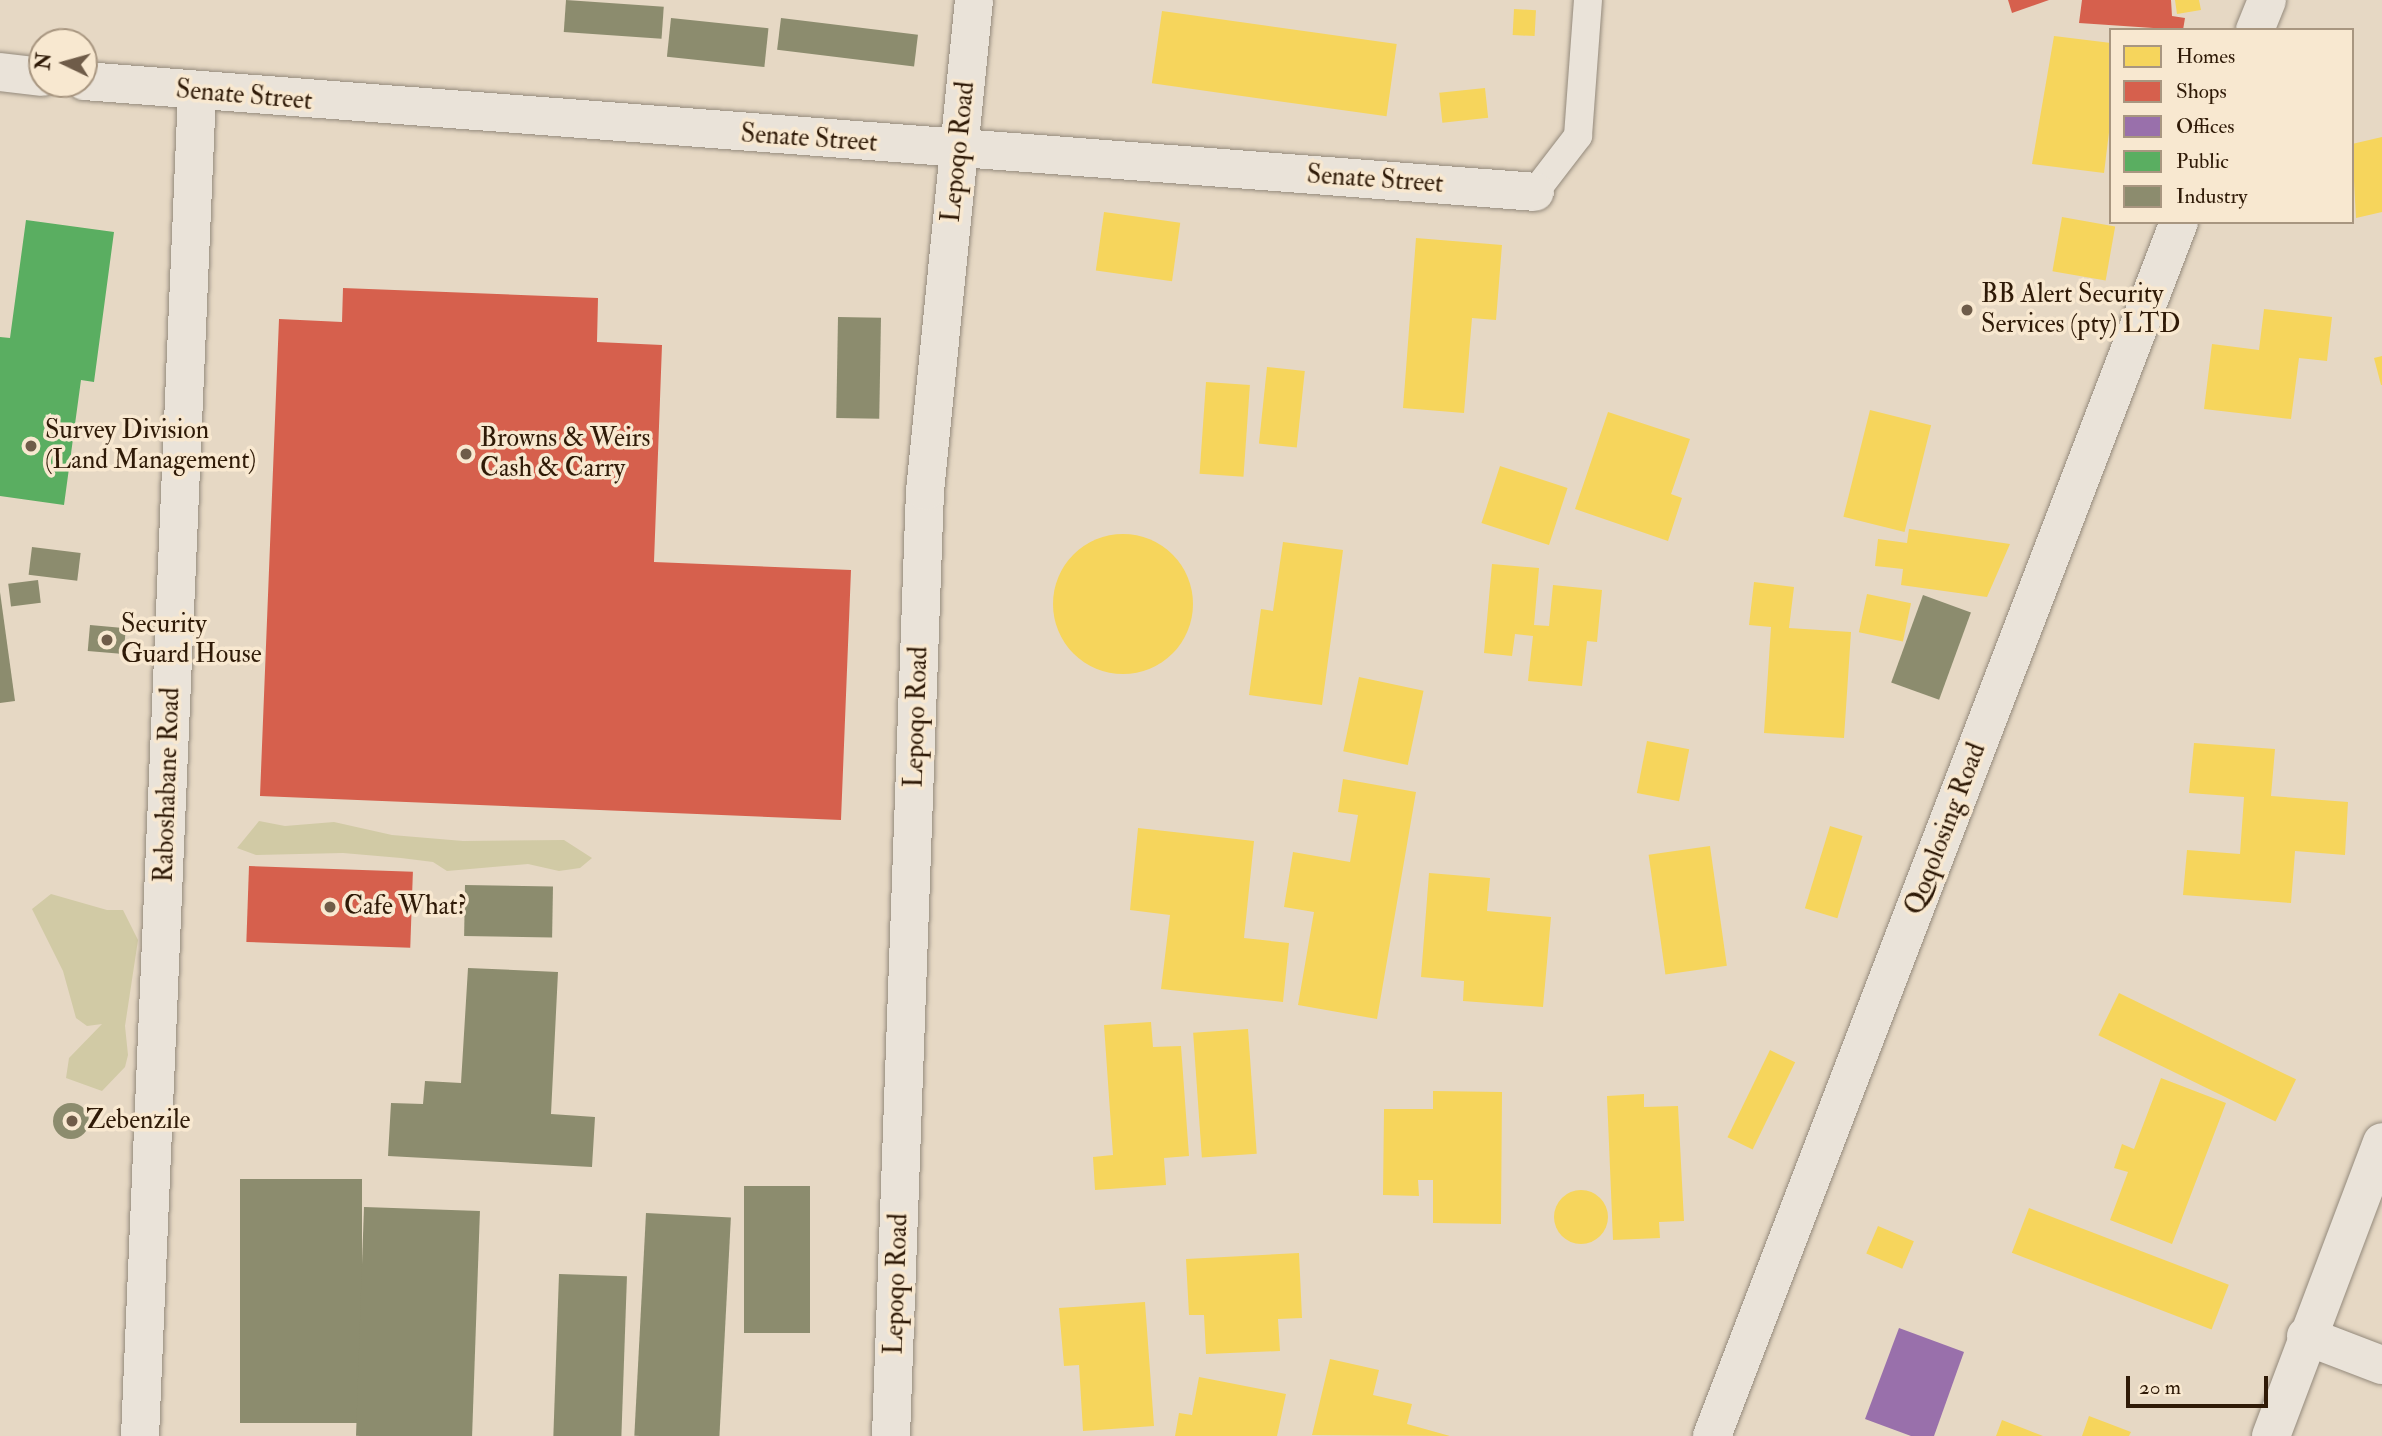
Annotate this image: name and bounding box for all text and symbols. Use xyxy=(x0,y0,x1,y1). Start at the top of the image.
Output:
north arrow xyxy=(28,28,98,98)
legend xyxy=(2109,28,2354,224)
text: Homes xyxy=(2176,43,2235,70)
text: N xyxy=(31,52,57,71)
street label: Senate Street xyxy=(174,74,314,118)
text: Shops xyxy=(2176,78,2227,105)
street label: Lepoqo Road xyxy=(936,80,982,224)
text: Offices xyxy=(2176,113,2234,140)
street label: Senate Street xyxy=(740,119,878,159)
text: Public xyxy=(2176,148,2229,175)
street label: Senate Street xyxy=(1306,160,1444,200)
text: Industry xyxy=(2176,183,2248,210)
place label: BB Alert Security Services (pty) LTD xyxy=(1981,279,2180,340)
marker: BB Alert Security Services (pty) LTD xyxy=(1959,302,1975,318)
place label: Survey Division (Land Management) xyxy=(45,415,256,476)
place label: Browns & Weirs Cash & Carry xyxy=(480,423,650,485)
marker: Survey Division (Land Management) xyxy=(23,438,39,454)
marker: Browns & Weirs Cash & Carry xyxy=(458,446,474,462)
place label: Security Guard House xyxy=(121,609,262,670)
marker: Security Guard House xyxy=(99,632,115,648)
street label: Lepoqo Road xyxy=(899,646,935,788)
street label: Raboshabane Road xyxy=(149,687,187,883)
street label: Qoqolosing Road xyxy=(1899,739,1993,919)
place label: Cafe What? xyxy=(344,891,466,923)
marker: Cafe What? xyxy=(322,899,338,915)
place label: Zebenzile xyxy=(86,1105,190,1137)
marker: Zebenzile xyxy=(64,1113,80,1129)
street label: Lepoqo Road xyxy=(879,1213,915,1355)
scale bar xyxy=(2130,1362,2272,1406)
text: 20 m xyxy=(2139,1374,2181,1401)

